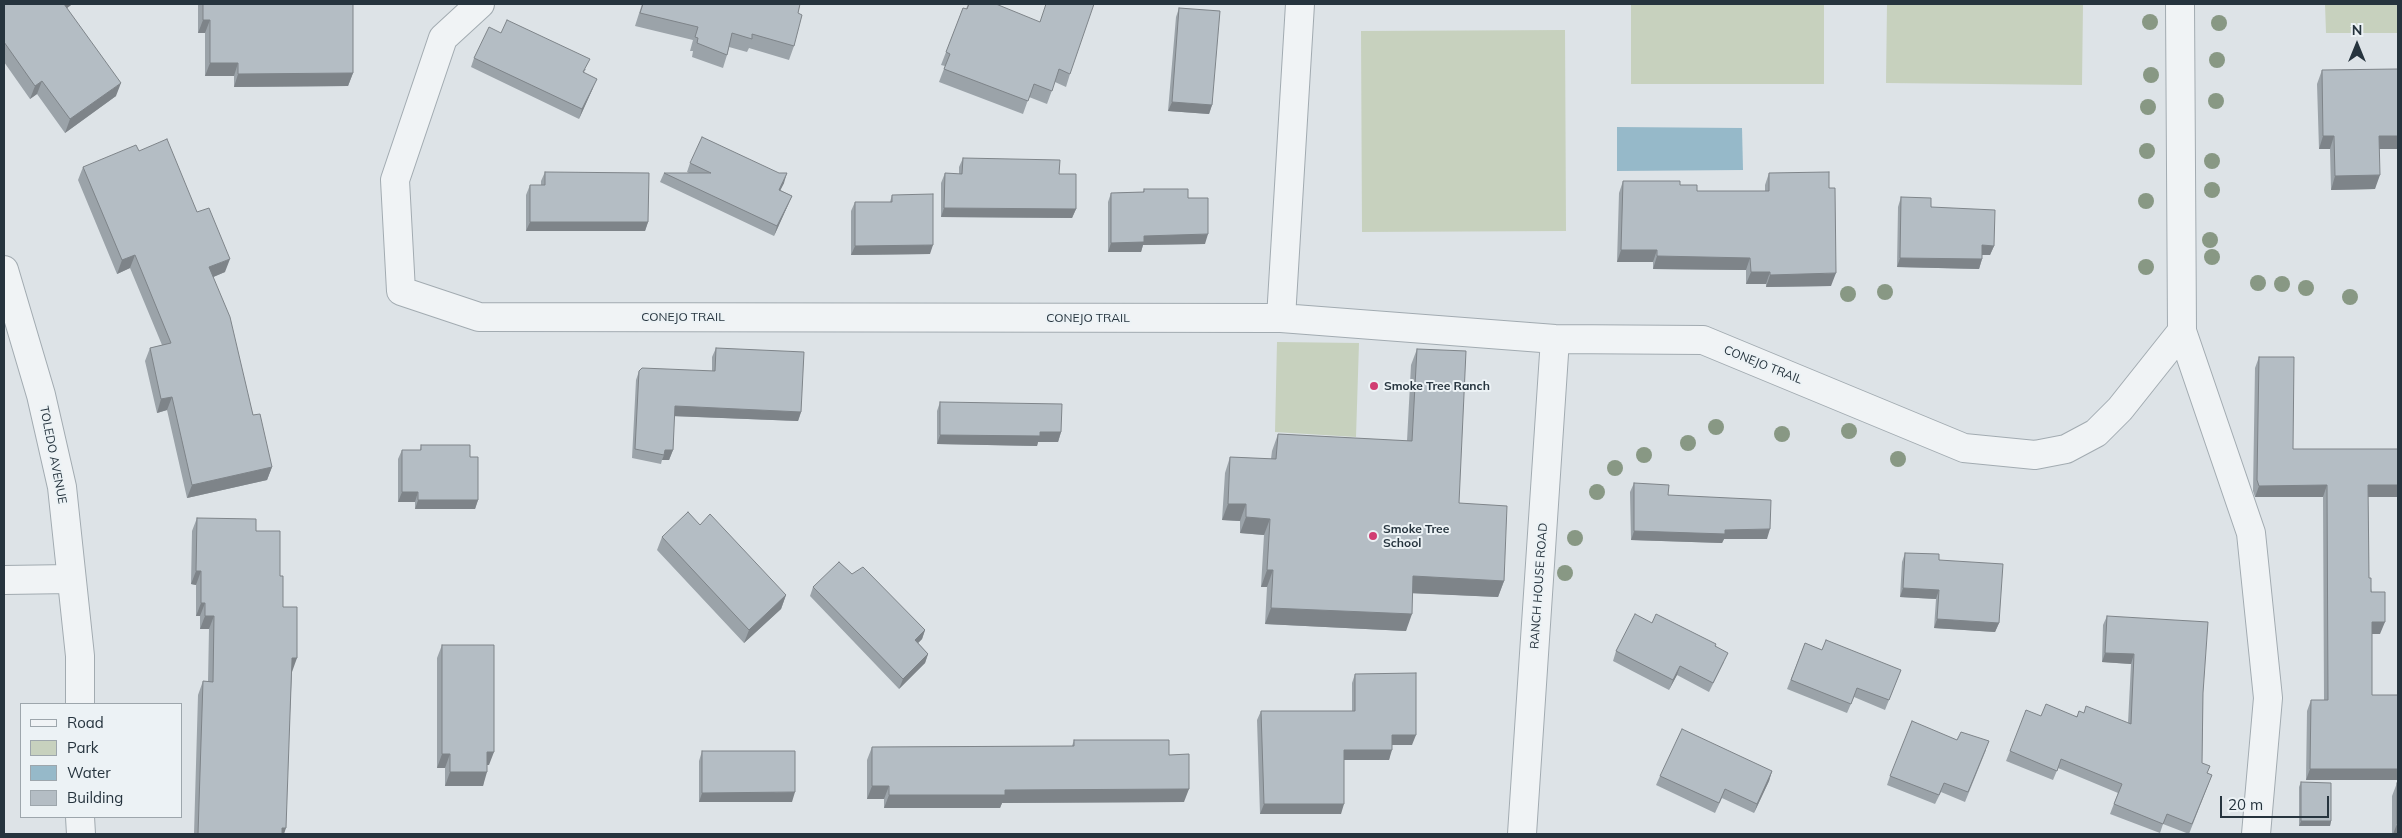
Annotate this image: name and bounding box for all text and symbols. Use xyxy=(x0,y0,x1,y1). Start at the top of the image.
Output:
north arrow xyxy=(2332,20,2382,70)
text: N xyxy=(2352,21,2362,39)
street label: CONEJO TRAIL xyxy=(641,310,725,324)
street label: CONEJO TRAIL xyxy=(1046,311,1130,325)
street label: CONEJO TRAIL xyxy=(1722,343,1804,387)
place label: Smoke Tree Ranch xyxy=(1384,379,1490,393)
marker: Smoke Tree Ranch xyxy=(1368,380,1380,392)
street label: TOLEDO AVENUE xyxy=(36,405,70,505)
place label: Smoke Tree School xyxy=(1383,522,1449,550)
street label: RANCH HOUSE ROAD xyxy=(1527,522,1551,650)
marker: Smoke Tree School xyxy=(1367,530,1379,542)
legend xyxy=(20,703,182,818)
text: Road xyxy=(67,713,104,732)
text: Park xyxy=(67,738,99,757)
text: Water xyxy=(67,763,111,782)
scale bar xyxy=(2222,786,2331,818)
text: Building xyxy=(67,788,123,807)
text: 20 m xyxy=(2228,795,2263,814)

